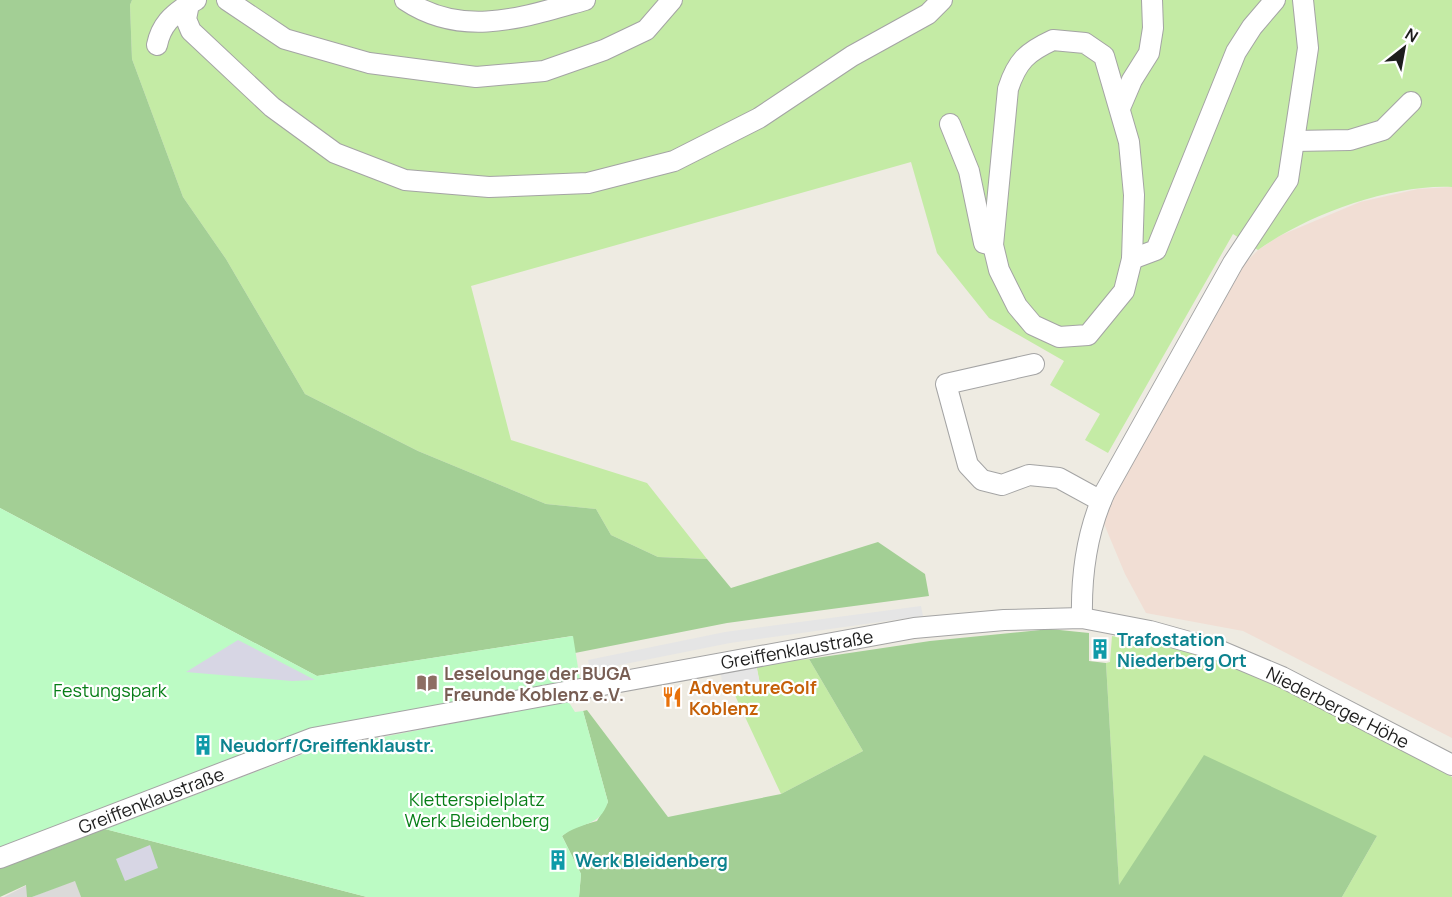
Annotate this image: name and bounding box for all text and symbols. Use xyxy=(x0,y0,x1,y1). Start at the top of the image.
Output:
north arrow xyxy=(1374,18,1434,78)
text: N xyxy=(1401,23,1422,48)
street label: Greiffenklaustraße xyxy=(719,624,875,674)
place label: Trafostation Niederberg Ort xyxy=(1117,627,1247,672)
building icon: Trafostation Niederberg Ort xyxy=(1088,637,1112,661)
place label: Leselounge der BUGA Freunde Koblenz e.V. xyxy=(444,661,631,706)
street label: Niederberger Höhe xyxy=(1262,661,1414,753)
library icon: Leselounge der BUGA Freunde Koblenz e.V. xyxy=(415,671,439,695)
place label: AdventureGolf Koblenz xyxy=(689,675,817,720)
park label: Festungspark xyxy=(53,678,168,702)
restaurant icon: AdventureGolf Koblenz xyxy=(660,685,684,709)
building icon: Neudorf/Greiffenklaustr. xyxy=(191,733,215,757)
place label: Neudorf/Greiffenklaustr. xyxy=(220,733,435,757)
street label: Greiffenklaustraße xyxy=(75,761,227,839)
park label: Kletterspielplatz Werk Bleidenberg xyxy=(405,787,549,832)
building icon: Werk Bleidenberg xyxy=(546,848,570,872)
place label: Werk Bleidenberg xyxy=(575,848,728,872)

